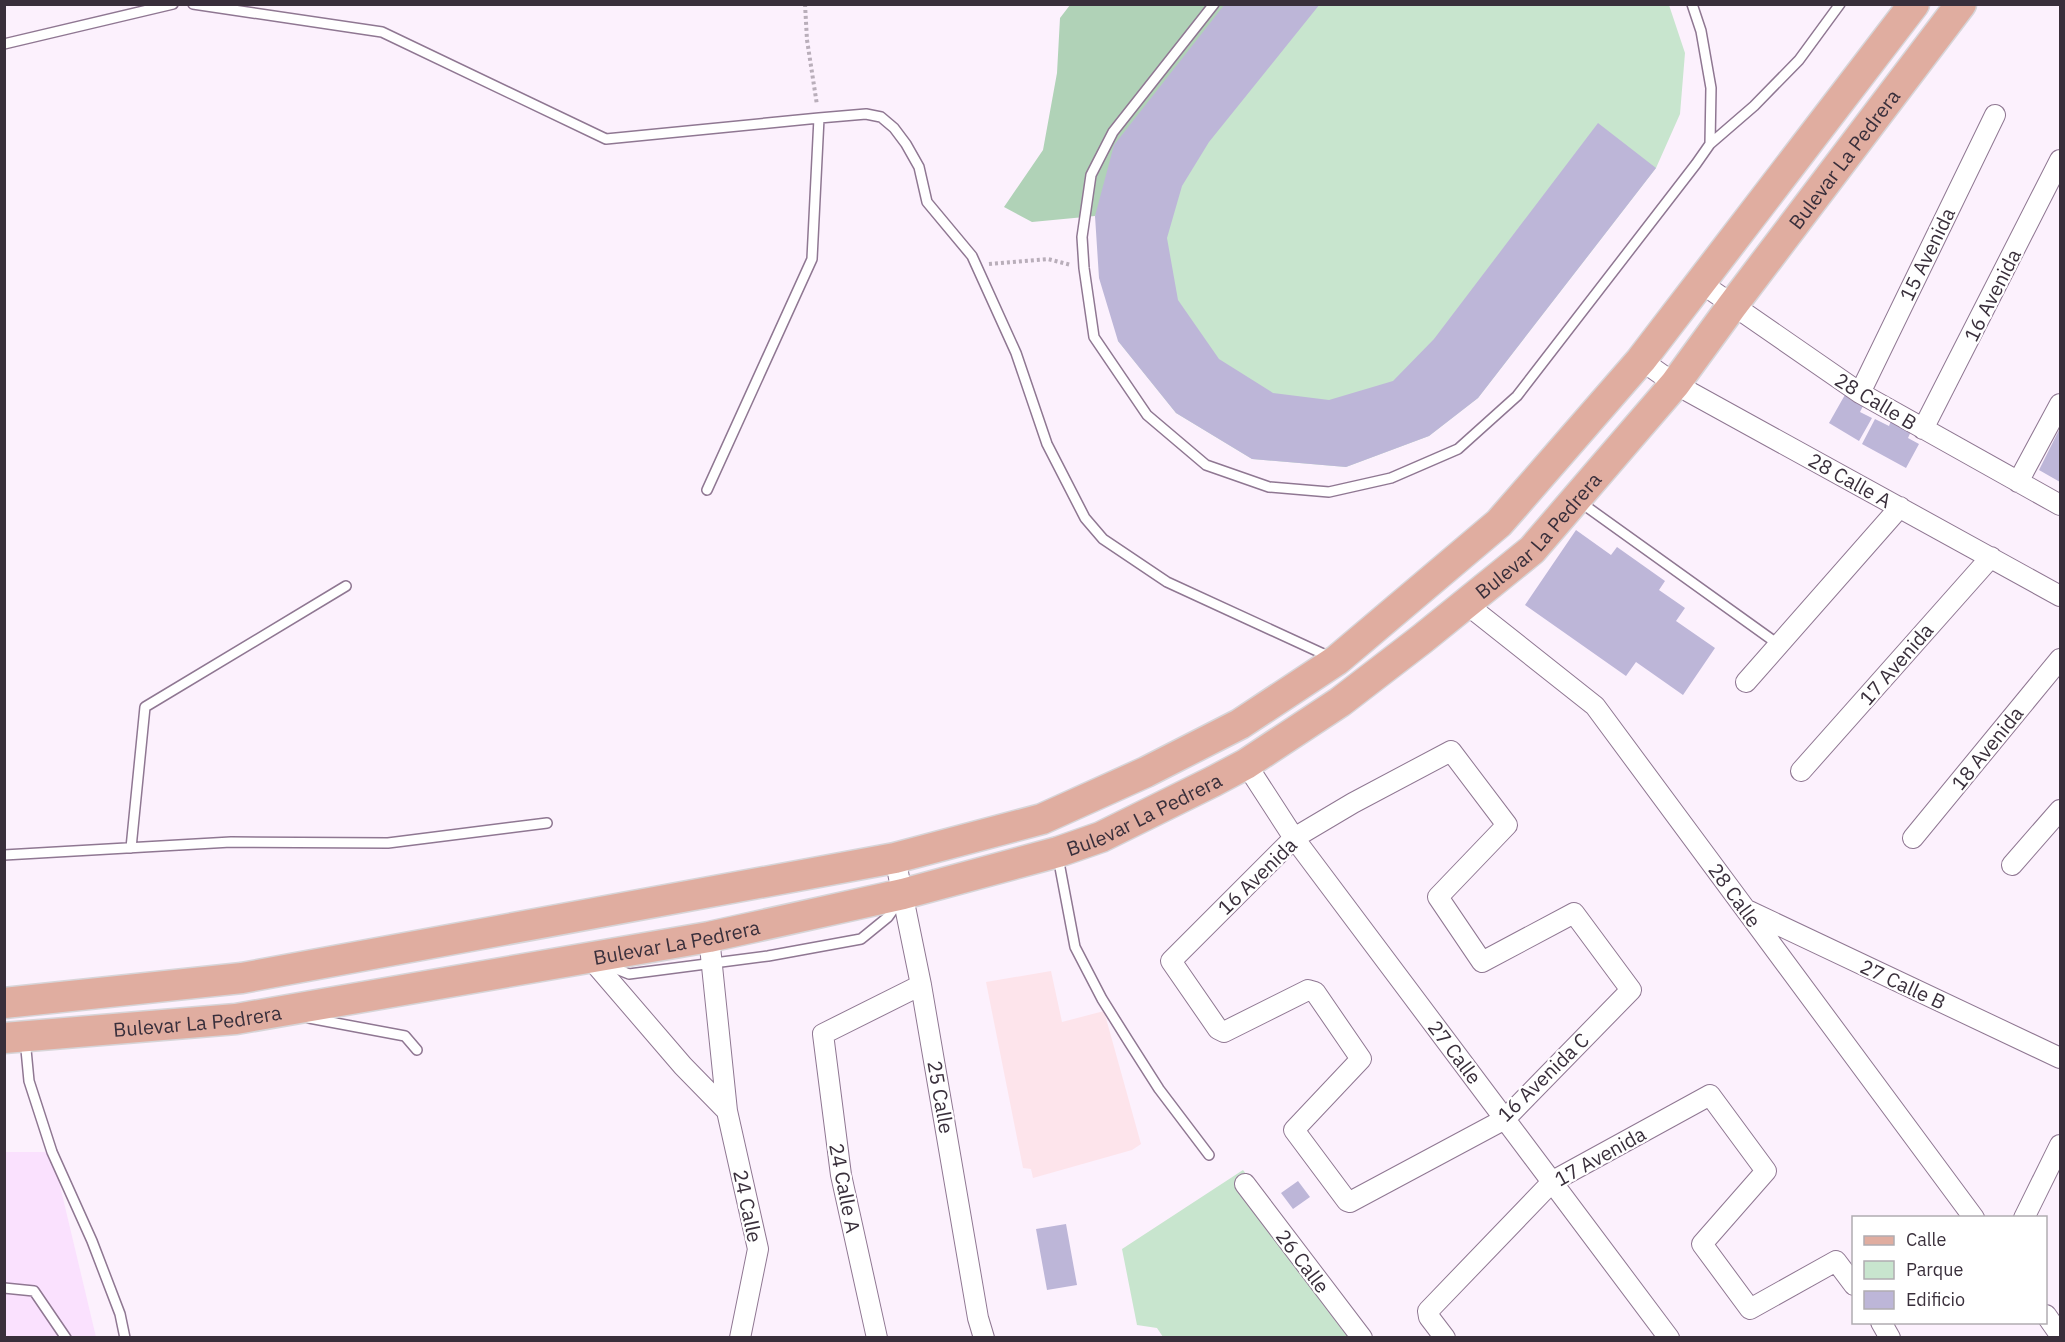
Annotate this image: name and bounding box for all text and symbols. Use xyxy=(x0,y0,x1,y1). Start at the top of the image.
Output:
street label: Bulevar La Pedrera xyxy=(1782,83,1906,234)
street label: 15 Avenida xyxy=(1893,203,1961,305)
street label: 16 Avenida xyxy=(1957,244,2027,346)
street label: 28 Calle B xyxy=(1830,366,1922,436)
street label: 28 Calle A xyxy=(1804,446,1897,514)
street label: Bulevar La Pedrera xyxy=(1469,466,1607,605)
street label: 17 Avenida xyxy=(1853,617,1939,711)
street label: 18 Avenida xyxy=(1945,700,2029,796)
street label: Bulevar La Pedrera xyxy=(1062,766,1227,862)
street label: 16 Avenida xyxy=(1211,831,1303,921)
street label: 28 Calle xyxy=(1702,857,1768,933)
street label: Bulevar La Pedrera xyxy=(591,913,763,970)
street label: 27 Calle B xyxy=(1856,952,1950,1016)
street label: Bulevar La Pedrera xyxy=(112,998,284,1043)
street label: 27 Calle xyxy=(1422,1014,1488,1090)
street label: 16 Avenida C xyxy=(1491,1026,1595,1128)
street label: 25 Calle xyxy=(921,1058,961,1136)
street label: 17 Avenida xyxy=(1550,1120,1651,1192)
street label: 24 Calle A xyxy=(823,1141,867,1235)
street label: 24 Calle xyxy=(727,1167,769,1245)
legend xyxy=(1852,1216,2047,1324)
street label: 26 Calle xyxy=(1270,1223,1336,1299)
text: Calle xyxy=(1906,1228,1946,1251)
text: Parque xyxy=(1906,1258,1964,1281)
text: Edificio xyxy=(1906,1288,1965,1311)

